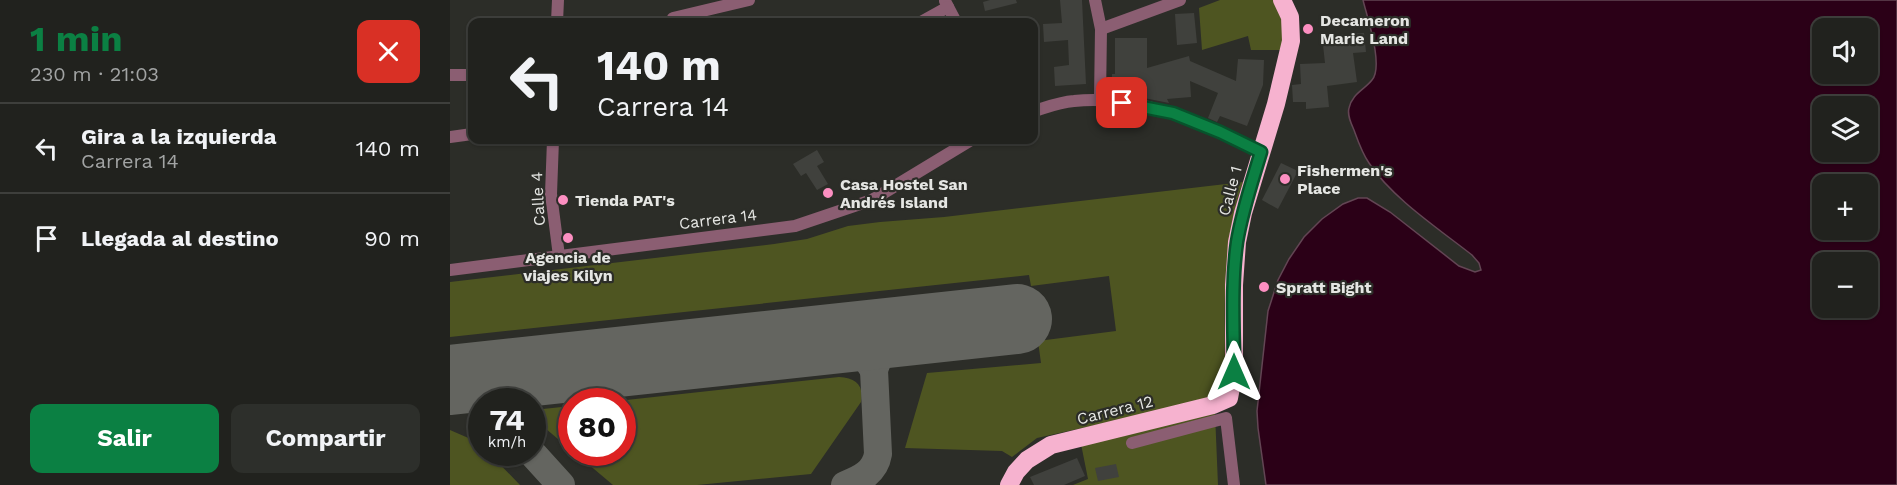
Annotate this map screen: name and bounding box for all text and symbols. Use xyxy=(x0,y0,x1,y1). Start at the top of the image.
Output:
place label: Decameron Marie Land xyxy=(1320,11,1410,48)
text: 1 min xyxy=(30,18,122,60)
map controls xyxy=(1812,18,1878,318)
button: sound xyxy=(1812,18,1878,84)
button: close xyxy=(357,20,420,83)
marker: Decameron Marie Land xyxy=(1301,22,1315,36)
text: 140 m xyxy=(597,41,721,90)
icon: left xyxy=(498,42,576,120)
text: 230 m · 21:03 xyxy=(30,62,159,86)
pin xyxy=(1096,77,1147,128)
icon: arrive xyxy=(1105,86,1138,119)
text: Carrera 14 xyxy=(597,91,729,123)
button: layers xyxy=(1812,96,1878,162)
text: Gira a la izquierda xyxy=(81,124,277,149)
icon: left xyxy=(30,132,63,165)
text: 140 m xyxy=(356,136,420,161)
text: Carrera 14 xyxy=(81,149,179,173)
place label: Fishermen's Place xyxy=(1297,161,1393,198)
street label: Calle 1 xyxy=(1214,164,1246,218)
street label: Calle 4 xyxy=(527,171,549,227)
marker: Fishermen's Place xyxy=(1278,172,1292,186)
button: + xyxy=(1812,174,1878,240)
place label: Casa Hostel San Andrés Island xyxy=(840,175,968,212)
marker: Casa Hostel San Andrés Island xyxy=(821,186,835,200)
place label: Tienda PAT's xyxy=(575,191,675,210)
marker: Tienda PAT's xyxy=(556,193,570,207)
street label: Carrera 14 xyxy=(678,205,758,233)
icon: arrive xyxy=(30,222,63,255)
text: Llegada al destino xyxy=(81,226,279,251)
text: 90 m xyxy=(364,226,420,251)
marker: Agencia de viajes Kilyn xyxy=(561,231,575,245)
place label: Agencia de viajes Kilyn xyxy=(522,248,613,285)
button: − xyxy=(1812,252,1878,318)
place label: Spratt Bight xyxy=(1276,278,1371,297)
marker: Spratt Bight xyxy=(1257,280,1271,294)
position arrow xyxy=(1202,340,1266,404)
speed limit sign: 80 xyxy=(558,388,636,466)
street label: Carrera 12 xyxy=(1075,391,1155,429)
text: 74 xyxy=(489,402,525,437)
button: Salir xyxy=(30,404,219,473)
button: Compartir xyxy=(231,404,420,473)
text: km/h xyxy=(488,433,526,451)

